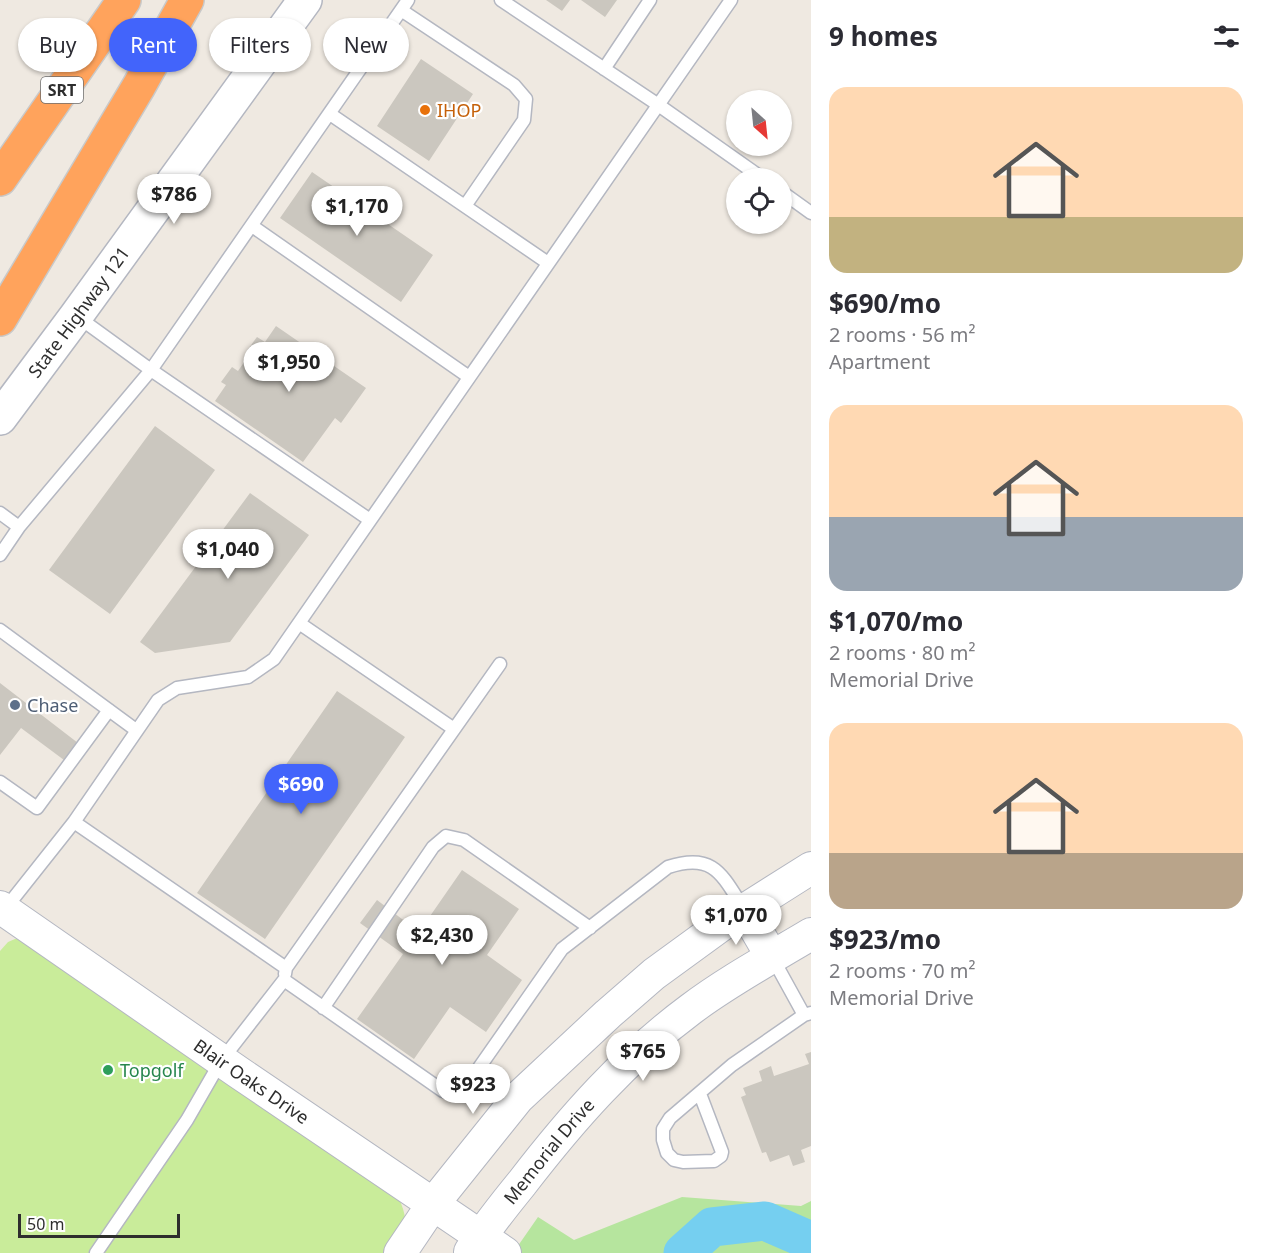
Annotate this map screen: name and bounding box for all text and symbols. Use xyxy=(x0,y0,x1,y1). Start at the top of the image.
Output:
chip: Buy xyxy=(18,18,97,72)
chip: Rent xyxy=(109,18,197,72)
chip: Filters xyxy=(209,18,311,72)
chip: New xyxy=(323,18,409,72)
text: 9 homes xyxy=(829,18,938,54)
icon: filters xyxy=(1210,20,1243,53)
road number: SRT xyxy=(41,77,83,103)
north arrow xyxy=(726,90,792,156)
map controls xyxy=(726,90,792,234)
place label: IHOP xyxy=(437,98,481,122)
marker: IHOP xyxy=(418,103,432,117)
icon: home xyxy=(982,126,1090,234)
button: locate xyxy=(726,168,792,234)
pin: $786 xyxy=(138,174,210,225)
text: $786 xyxy=(151,180,197,207)
pin: $1,170 xyxy=(308,186,406,237)
text: $1,170 xyxy=(326,192,388,219)
street label: State Highway 121 xyxy=(22,241,135,382)
text: $690/mo xyxy=(829,285,941,321)
text: 2 rooms · 56 m² xyxy=(829,321,976,348)
pin: $1,950 xyxy=(240,342,338,393)
text: $1,950 xyxy=(258,348,320,375)
text: Apartment xyxy=(829,348,930,375)
icon: home xyxy=(982,444,1090,552)
pin: $1,040 xyxy=(179,529,277,580)
text: $1,040 xyxy=(197,535,259,562)
text: $1,070/mo xyxy=(829,603,963,639)
text: 2 rooms · 80 m² xyxy=(829,639,976,666)
text: Memorial Drive xyxy=(829,666,974,693)
place label: Chase xyxy=(27,693,78,717)
marker: Chase xyxy=(8,698,22,712)
icon: home xyxy=(982,762,1090,870)
pin: $690 xyxy=(265,764,337,815)
text: $690 xyxy=(278,770,324,797)
pin: $1,070 xyxy=(687,895,785,946)
text: $1,070 xyxy=(705,901,767,928)
pin: $2,430 xyxy=(393,915,491,966)
text: $2,430 xyxy=(411,921,473,948)
text: $923/mo xyxy=(829,921,941,957)
text: 2 rooms · 70 m² xyxy=(829,957,976,984)
text: Memorial Drive xyxy=(829,984,974,1011)
pin: $765 xyxy=(607,1031,679,1082)
street label: Blair Oaks Drive xyxy=(189,1033,314,1129)
text: $765 xyxy=(620,1037,666,1064)
place label: Topgolf xyxy=(120,1058,184,1082)
marker: Topgolf xyxy=(101,1063,115,1077)
pin: $923 xyxy=(437,1064,509,1115)
text: $923 xyxy=(450,1070,496,1097)
street label: Memorial Drive xyxy=(498,1093,599,1209)
scale bar xyxy=(18,1211,180,1238)
text: 50 m xyxy=(27,1213,64,1235)

